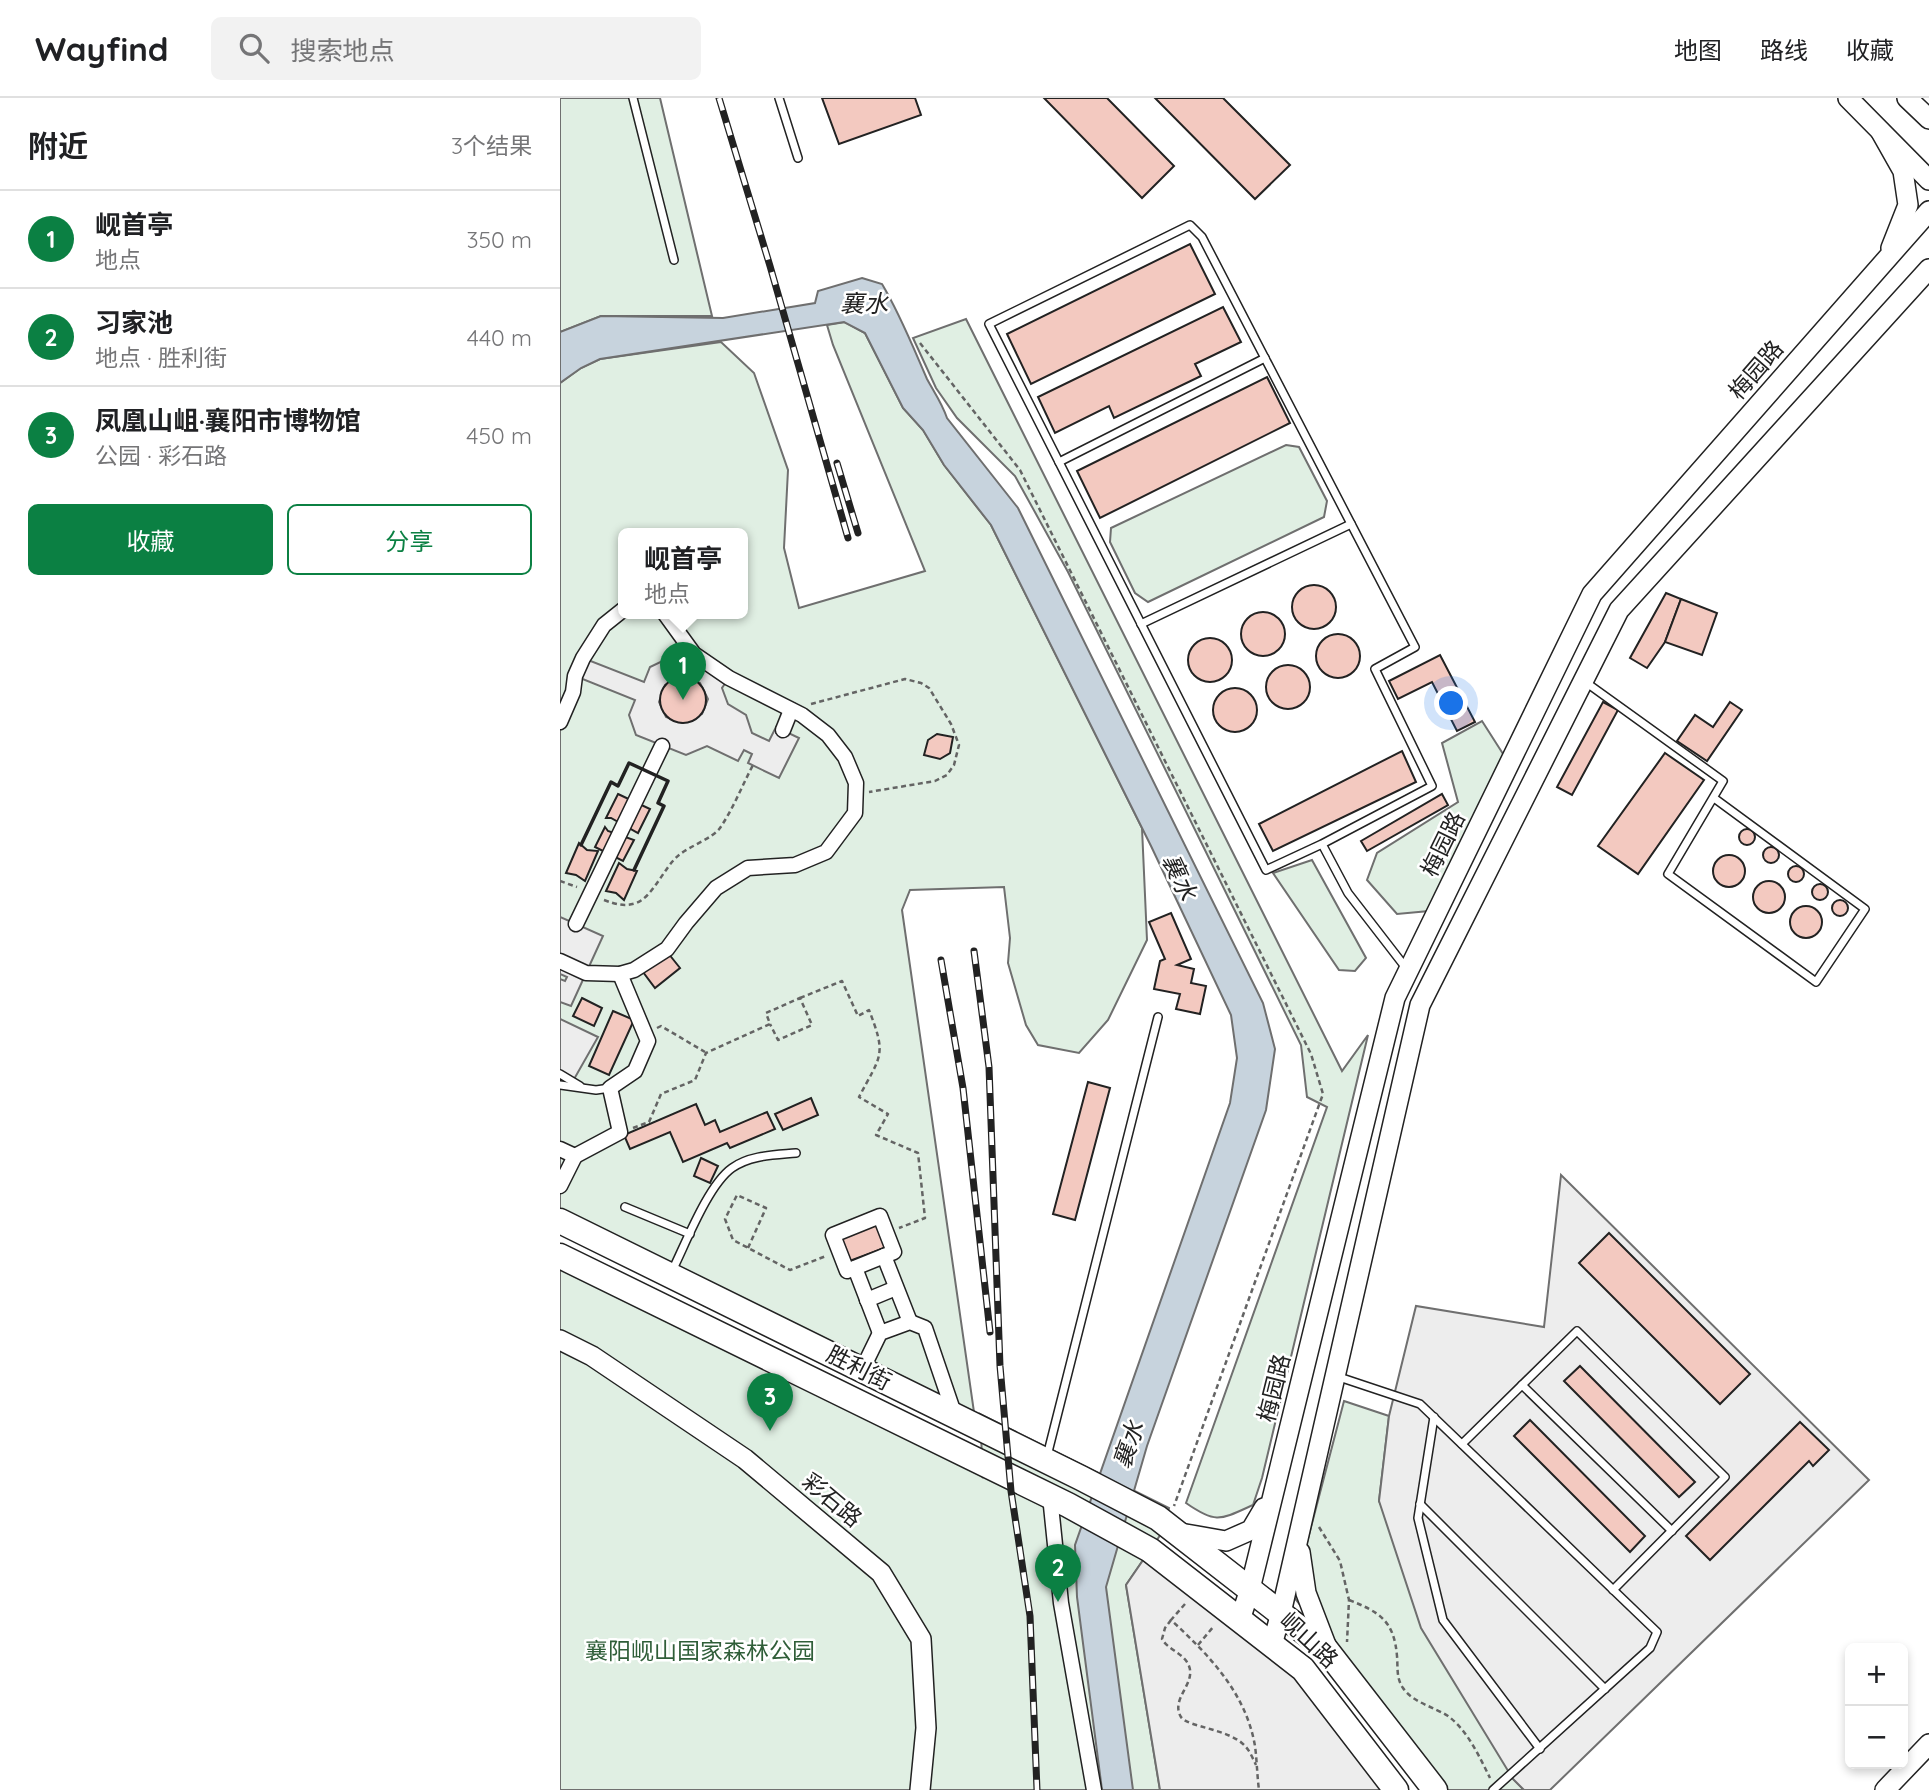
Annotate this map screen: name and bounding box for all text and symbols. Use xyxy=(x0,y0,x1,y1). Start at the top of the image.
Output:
search box xyxy=(211,17,701,80)
text: Wayfind xyxy=(35,28,169,69)
icon: search xyxy=(235,29,273,67)
text: 搜索地点 xyxy=(291,34,395,67)
text: 地图 xyxy=(1674,35,1722,65)
text: 路线 xyxy=(1760,35,1808,65)
text: 收藏 xyxy=(1846,35,1894,65)
text: 附近 xyxy=(28,127,88,165)
text: 3个结果 xyxy=(451,131,532,160)
text: 岘首亭 xyxy=(95,208,173,241)
text: 1 xyxy=(47,225,55,254)
text: 350 m xyxy=(466,225,532,254)
text: 地点 xyxy=(95,245,141,274)
water label: 襄水 xyxy=(840,288,889,318)
text: 习家池 xyxy=(95,306,173,339)
text: 2 xyxy=(44,323,58,352)
text: 440 m xyxy=(467,323,532,352)
street label: 梅园路 xyxy=(1722,334,1789,405)
text: 地点 · 胜利街 xyxy=(95,343,227,372)
text: 凤凰山岨·襄阳市博物馆 xyxy=(95,404,361,437)
text: 3 xyxy=(45,421,57,450)
text: 450 m xyxy=(466,421,532,450)
text: 公园 · 彩石路 xyxy=(95,441,227,470)
button: 收藏 xyxy=(28,504,273,575)
button: 分享 xyxy=(287,504,532,575)
popup xyxy=(618,528,748,619)
text: 岘首亭 xyxy=(644,542,722,575)
text: 地点 xyxy=(644,579,690,608)
pin: 1 xyxy=(660,642,706,700)
your location xyxy=(1434,686,1468,720)
street label: 梅园路 xyxy=(1414,806,1471,881)
water label: 襄水 xyxy=(1156,848,1204,906)
street label: 胜利街 xyxy=(822,1339,897,1396)
street label: 梅园路 xyxy=(1251,1351,1296,1425)
pin: 3 xyxy=(747,1373,793,1431)
water label: 襄水 xyxy=(1106,1416,1150,1472)
street label: 彩石路 xyxy=(797,1466,868,1533)
pin: 2 xyxy=(1035,1544,1081,1602)
street label: 岘山路 xyxy=(1274,1606,1344,1674)
park label: 襄阳岘山国家森林公园 xyxy=(585,1636,815,1665)
map controls xyxy=(1845,1643,1908,1769)
button: + xyxy=(1845,1643,1908,1706)
button: − xyxy=(1845,1706,1908,1769)

